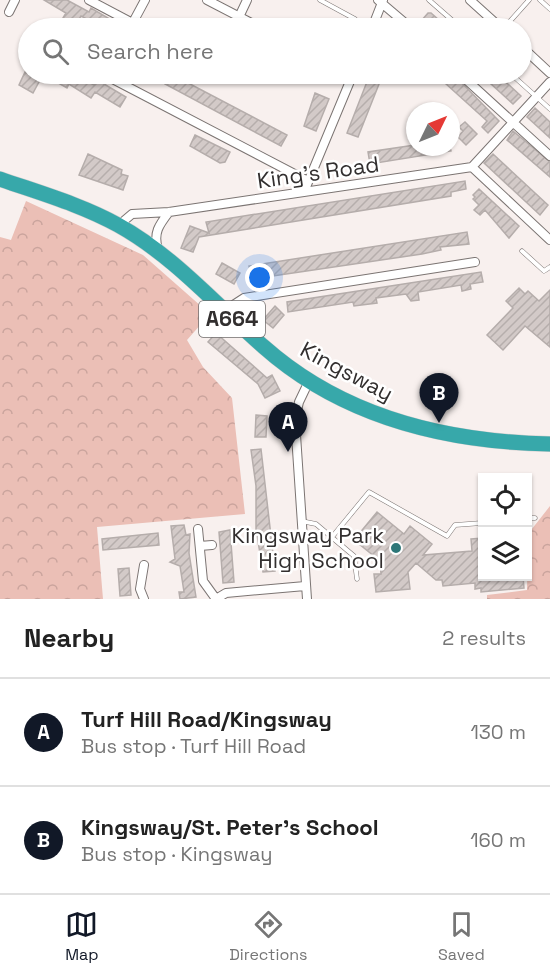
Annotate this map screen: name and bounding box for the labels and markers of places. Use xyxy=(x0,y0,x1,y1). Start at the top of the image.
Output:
pin: B xyxy=(420,374,458,423)
pin: A xyxy=(268,402,308,452)
place label: Kingsway Park High School xyxy=(231,521,384,574)
marker: Kingsway Park High School xyxy=(389,541,403,555)

